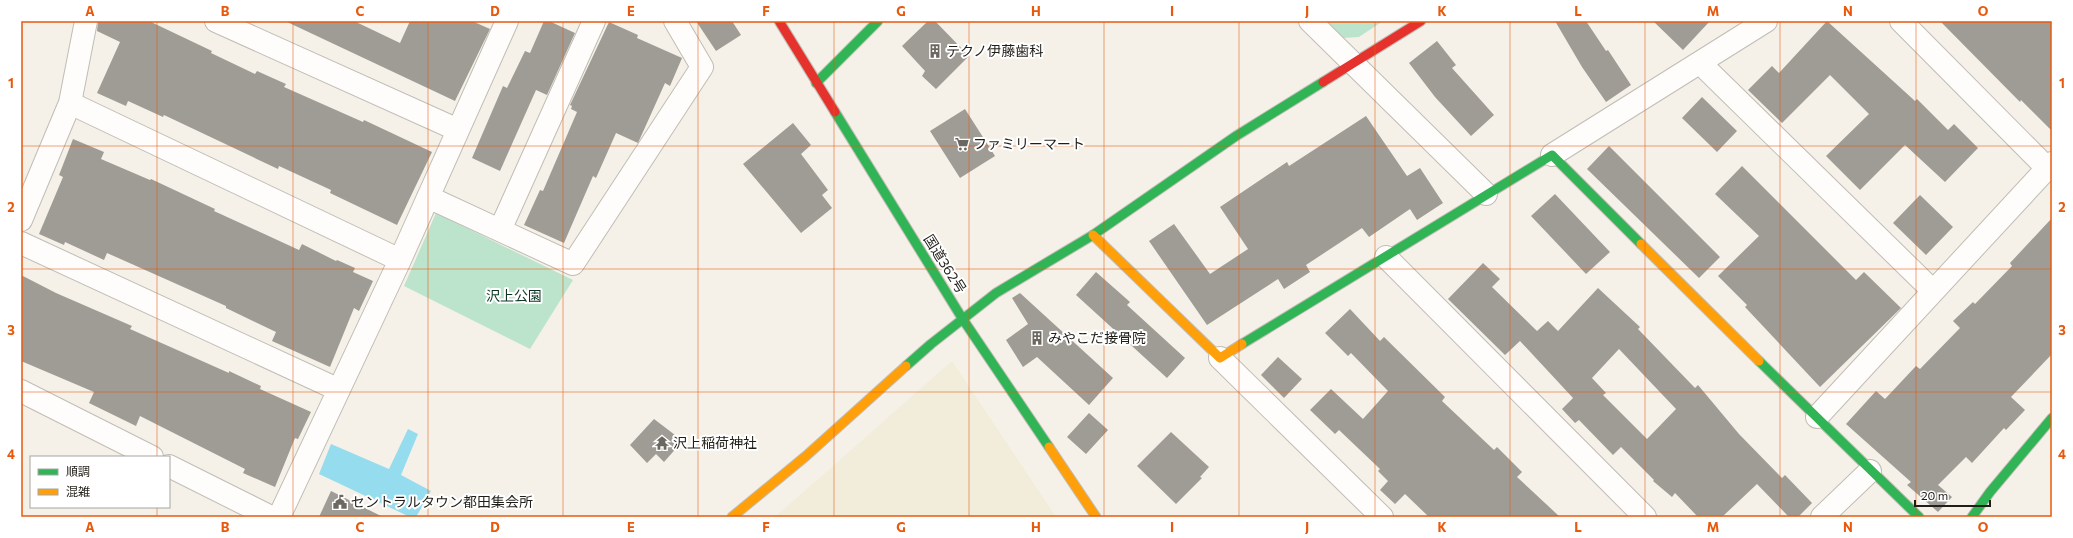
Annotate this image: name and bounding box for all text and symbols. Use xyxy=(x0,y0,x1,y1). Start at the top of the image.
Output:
text: A xyxy=(85,3,95,19)
text: B xyxy=(221,3,230,19)
text: C xyxy=(356,3,365,19)
text: D xyxy=(490,3,500,19)
text: E xyxy=(627,3,635,19)
text: F xyxy=(762,3,770,19)
text: G xyxy=(896,3,906,19)
text: H xyxy=(1031,3,1041,19)
text: I xyxy=(1170,3,1174,19)
text: J xyxy=(1305,3,1309,19)
text: K xyxy=(1437,3,1447,19)
text: L xyxy=(1574,3,1582,19)
text: M xyxy=(1707,3,1719,19)
text: N xyxy=(1843,3,1853,19)
text: O xyxy=(1978,3,1989,19)
place label: テクノ伊藤歯科 xyxy=(946,42,1043,59)
building icon: テクノ伊藤歯科 xyxy=(927,43,943,59)
text: 1 xyxy=(8,75,14,91)
text: 1 xyxy=(2059,75,2065,91)
place label: ファミリーマート xyxy=(973,135,1085,152)
supermarket icon: ファミリーマート xyxy=(954,136,970,152)
text: 2 xyxy=(7,199,15,215)
text: 2 xyxy=(2058,199,2066,215)
street label: 国道362号 xyxy=(921,231,970,296)
park label: 沢上公園 xyxy=(486,287,542,304)
text: 3 xyxy=(7,322,15,338)
text: 3 xyxy=(2058,322,2066,338)
place label: みやこだ接骨院 xyxy=(1048,329,1146,346)
building icon: みやこだ接骨院 xyxy=(1029,330,1045,346)
place label: 沢上稲荷神社 xyxy=(673,434,757,451)
temple icon: 沢上稲荷神社 xyxy=(654,435,670,451)
text: 4 xyxy=(7,446,15,462)
text: 4 xyxy=(2058,446,2066,462)
legend xyxy=(30,456,170,508)
text: 順調 xyxy=(66,464,90,478)
scale bar xyxy=(1915,482,1990,508)
text: 混雑 xyxy=(66,484,90,498)
text: 20 m xyxy=(1921,488,1948,502)
place label: セントラルタウン都田集会所 xyxy=(351,493,533,510)
public building icon: セントラルタウン都田集会所 xyxy=(332,494,348,510)
text: A xyxy=(85,519,95,535)
text: B xyxy=(221,519,230,535)
text: C xyxy=(356,519,365,535)
text: D xyxy=(490,519,500,535)
text: E xyxy=(627,519,635,535)
text: F xyxy=(762,519,770,535)
text: G xyxy=(896,519,906,535)
text: H xyxy=(1031,519,1041,535)
text: I xyxy=(1170,519,1174,535)
text: J xyxy=(1305,519,1309,535)
text: K xyxy=(1437,519,1447,535)
text: L xyxy=(1574,519,1582,535)
text: M xyxy=(1707,519,1719,535)
text: N xyxy=(1843,519,1853,535)
text: O xyxy=(1978,519,1989,535)

